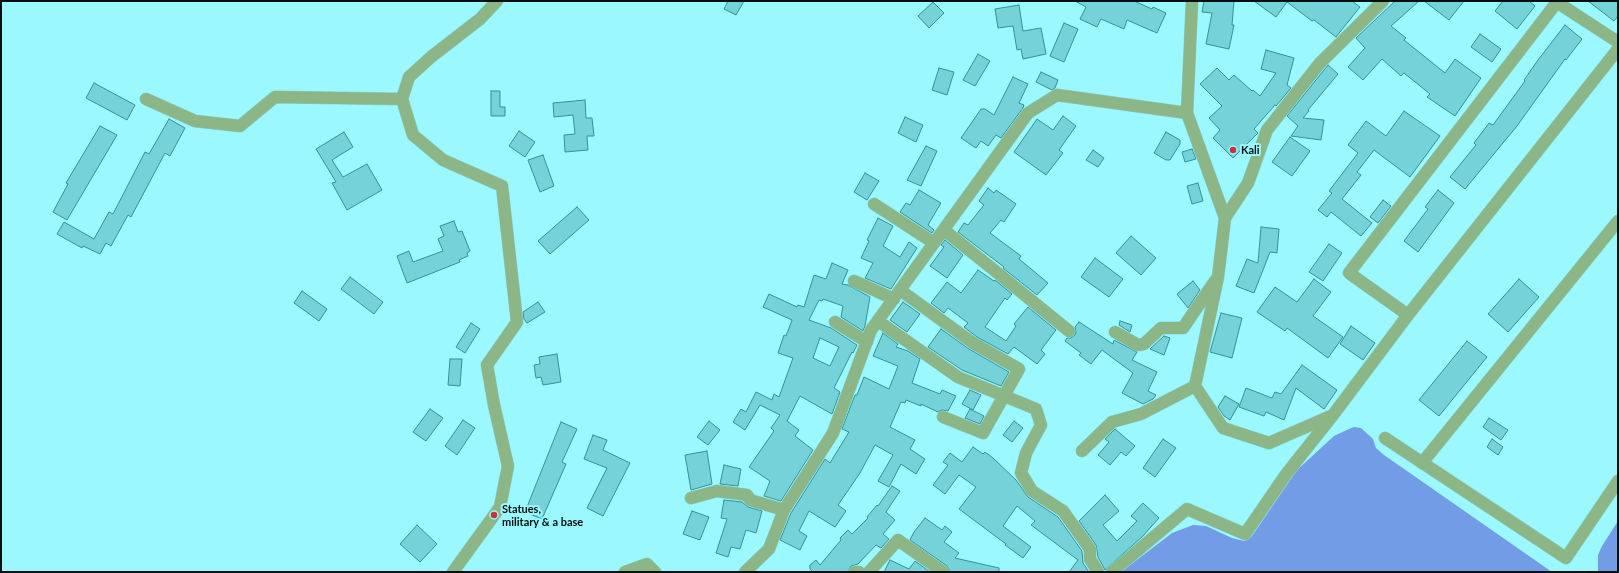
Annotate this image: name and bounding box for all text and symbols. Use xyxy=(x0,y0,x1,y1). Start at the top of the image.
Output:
place label: Kali xyxy=(1241,143,1260,157)
marker: Kali xyxy=(1228,145,1238,155)
place label: Statues, military & a base xyxy=(502,502,583,528)
marker: Statues, military & a base xyxy=(489,510,499,520)

